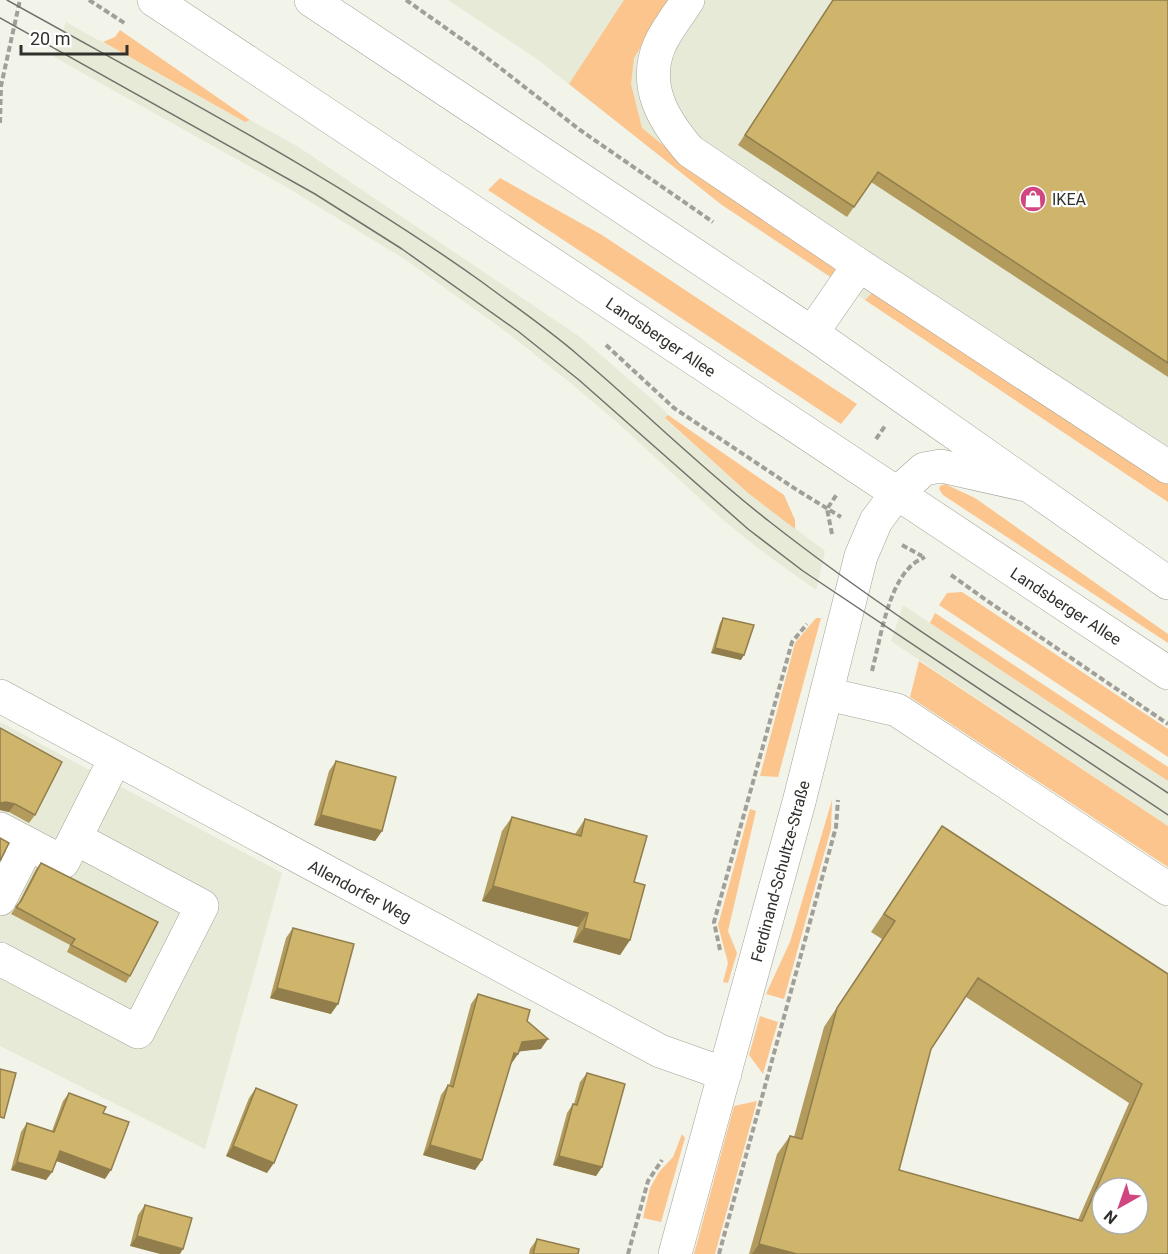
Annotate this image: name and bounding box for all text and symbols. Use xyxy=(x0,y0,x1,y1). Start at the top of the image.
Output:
scale bar xyxy=(21,18,128,56)
text: 20 m xyxy=(30,28,70,49)
shop icon: IKEA xyxy=(1018,184,1048,214)
place label: IKEA xyxy=(1052,190,1086,209)
street label: Landsberger Allee xyxy=(602,294,719,381)
street label: Landsberger Allee xyxy=(1007,564,1125,649)
street label: Ferdinand-Schultze-Straße xyxy=(747,778,814,964)
street label: Allendorfer Weg xyxy=(305,856,415,927)
north arrow xyxy=(1090,1176,1150,1236)
text: N xyxy=(1100,1206,1121,1228)

